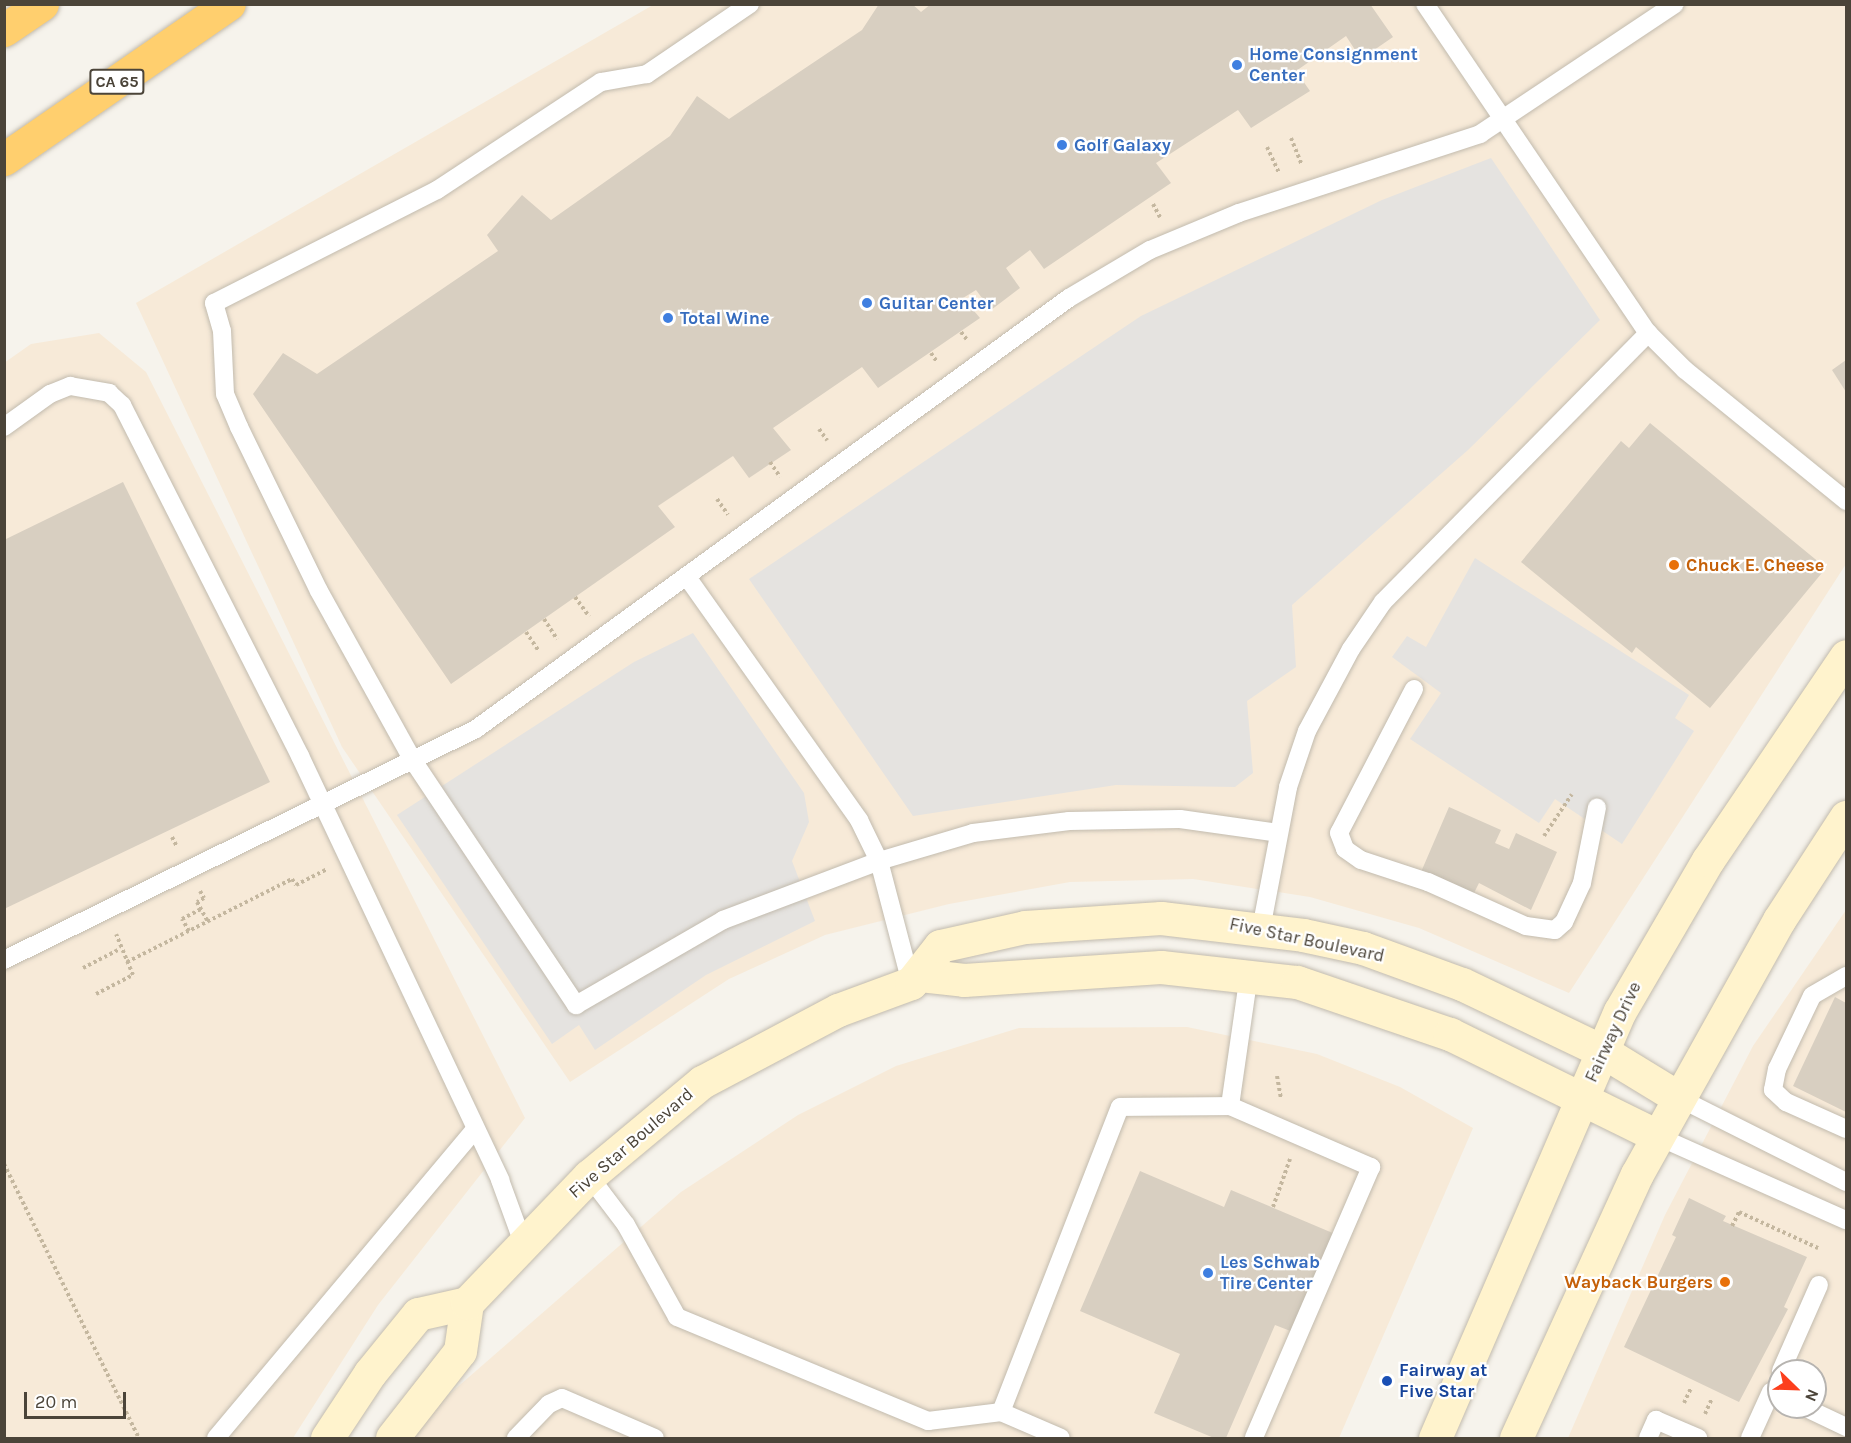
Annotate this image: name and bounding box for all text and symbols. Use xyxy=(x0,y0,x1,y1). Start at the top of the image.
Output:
place label: Home Consignment Center xyxy=(1249,44,1418,86)
marker: Home Consignment Center xyxy=(1230,58,1244,72)
road number: CA 65 xyxy=(88,69,146,95)
place label: Golf Galaxy xyxy=(1074,134,1171,156)
marker: Golf Galaxy xyxy=(1055,138,1069,152)
place label: Guitar Center xyxy=(879,292,993,314)
marker: Guitar Center xyxy=(860,296,874,310)
place label: Total Wine xyxy=(680,307,769,329)
marker: Total Wine xyxy=(661,311,675,325)
place label: Chuck E. Cheese xyxy=(1686,554,1824,576)
marker: Chuck E. Cheese xyxy=(1667,558,1681,572)
street label: Five Star Boulevard xyxy=(1227,913,1387,967)
street label: Fairway Drive xyxy=(1580,978,1646,1086)
street label: Five Star Boulevard xyxy=(564,1083,698,1203)
place label: Les Schwab Tire Center xyxy=(1220,1252,1320,1294)
marker: Les Schwab Tire Center xyxy=(1201,1266,1215,1280)
place label: Wayback Burgers xyxy=(1564,1271,1713,1293)
marker: Wayback Burgers xyxy=(1718,1275,1732,1289)
north arrow xyxy=(1767,1359,1827,1419)
place label: Fairway at Five Star xyxy=(1399,1360,1487,1402)
marker: Fairway at Five Star xyxy=(1380,1374,1394,1388)
scale bar xyxy=(27,1380,129,1418)
text: N xyxy=(1801,1386,1823,1404)
text: 20 m xyxy=(35,1391,77,1413)

